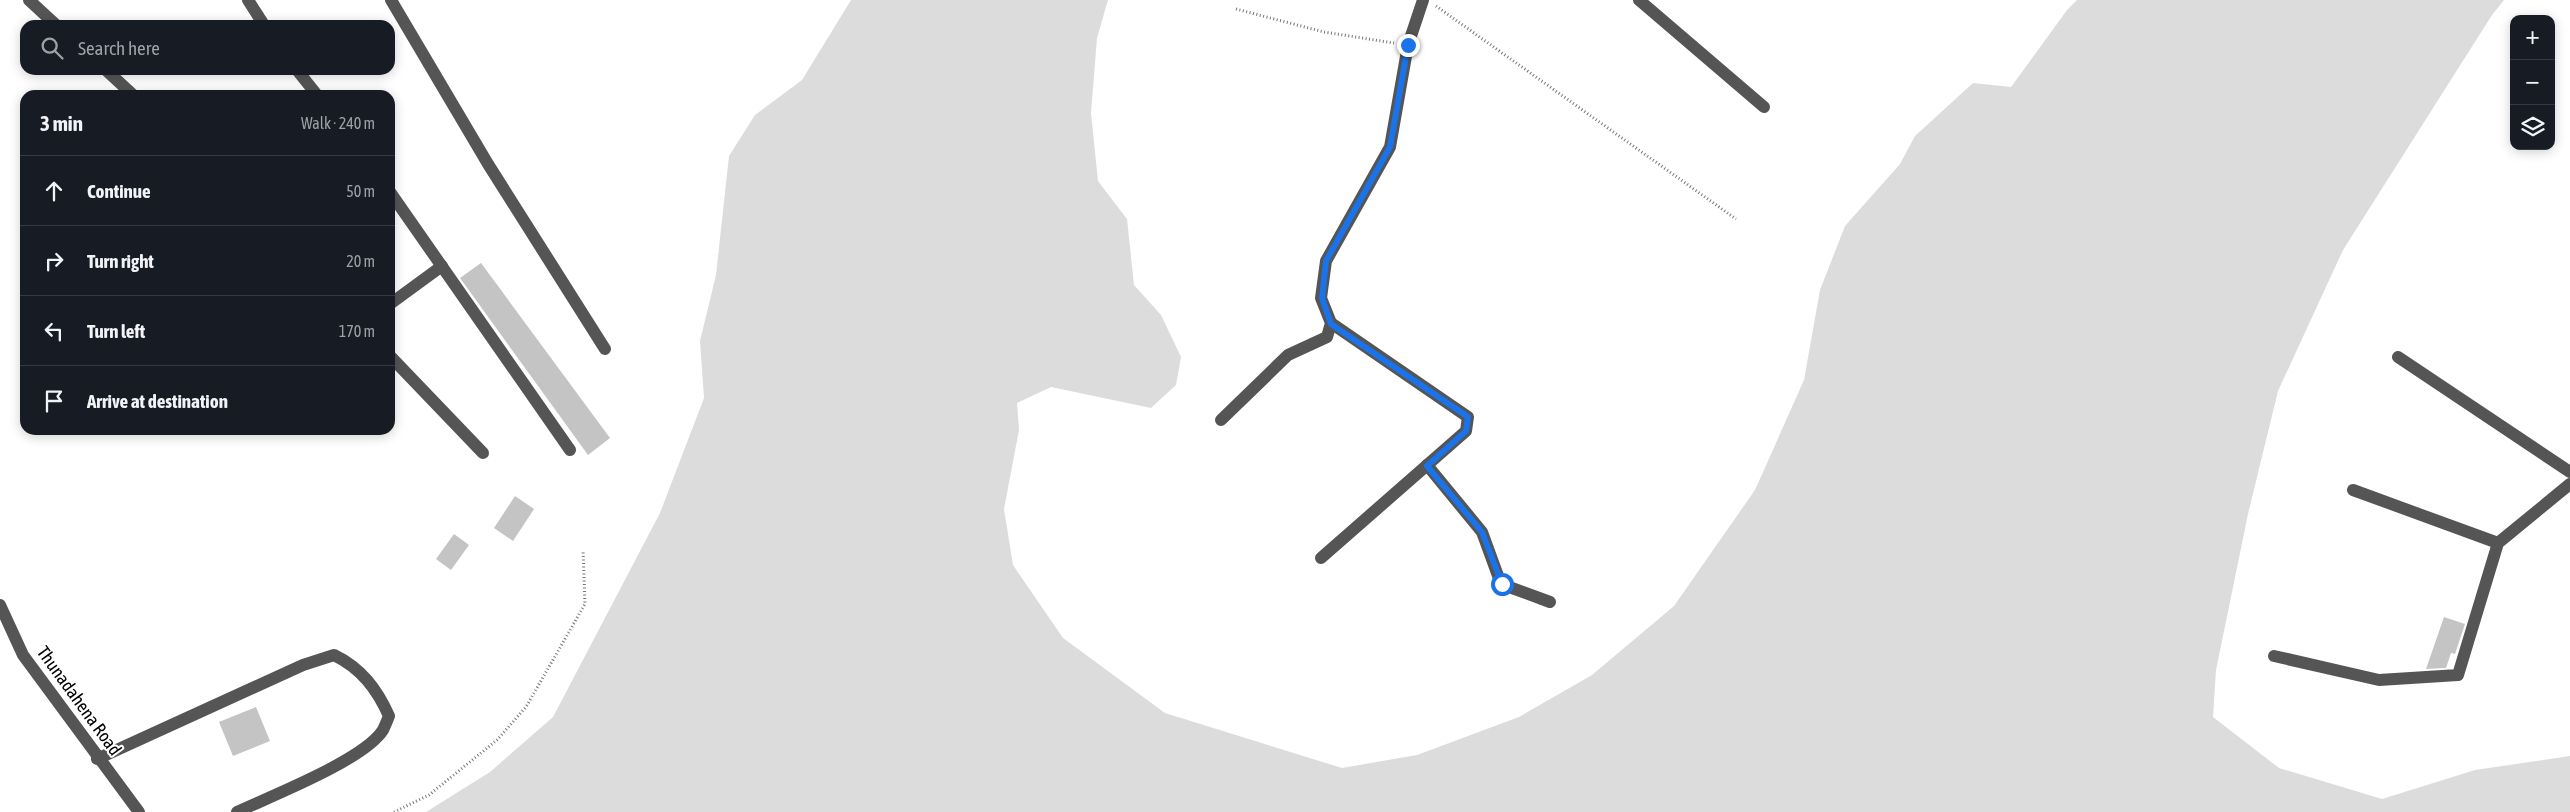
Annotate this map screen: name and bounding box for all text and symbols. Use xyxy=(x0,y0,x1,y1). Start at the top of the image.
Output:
map controls xyxy=(2510,15,2555,150)
button: + xyxy=(2510,15,2555,60)
search box xyxy=(20,20,395,75)
icon: search xyxy=(38,34,66,62)
route end xyxy=(1397,34,1420,57)
text: Search here xyxy=(78,37,160,59)
button: − xyxy=(2510,60,2555,105)
button: layers xyxy=(2510,105,2555,150)
text: 3 min xyxy=(40,111,83,135)
text: Walk · 240 m xyxy=(301,114,375,132)
icon: ahead xyxy=(40,177,68,205)
text: Continue xyxy=(87,180,151,202)
text: 50 m xyxy=(346,182,375,200)
icon: right xyxy=(40,247,68,275)
text: Turn right xyxy=(87,250,154,272)
text: 20 m xyxy=(346,252,375,270)
icon: left xyxy=(40,317,68,345)
text: Turn left xyxy=(87,320,145,342)
text: 170 m xyxy=(339,322,375,340)
icon: arrive xyxy=(40,387,68,415)
text: Arrive at destination xyxy=(87,390,228,412)
route start xyxy=(1491,573,1514,596)
street label: Thunadahena Road xyxy=(33,642,126,759)

